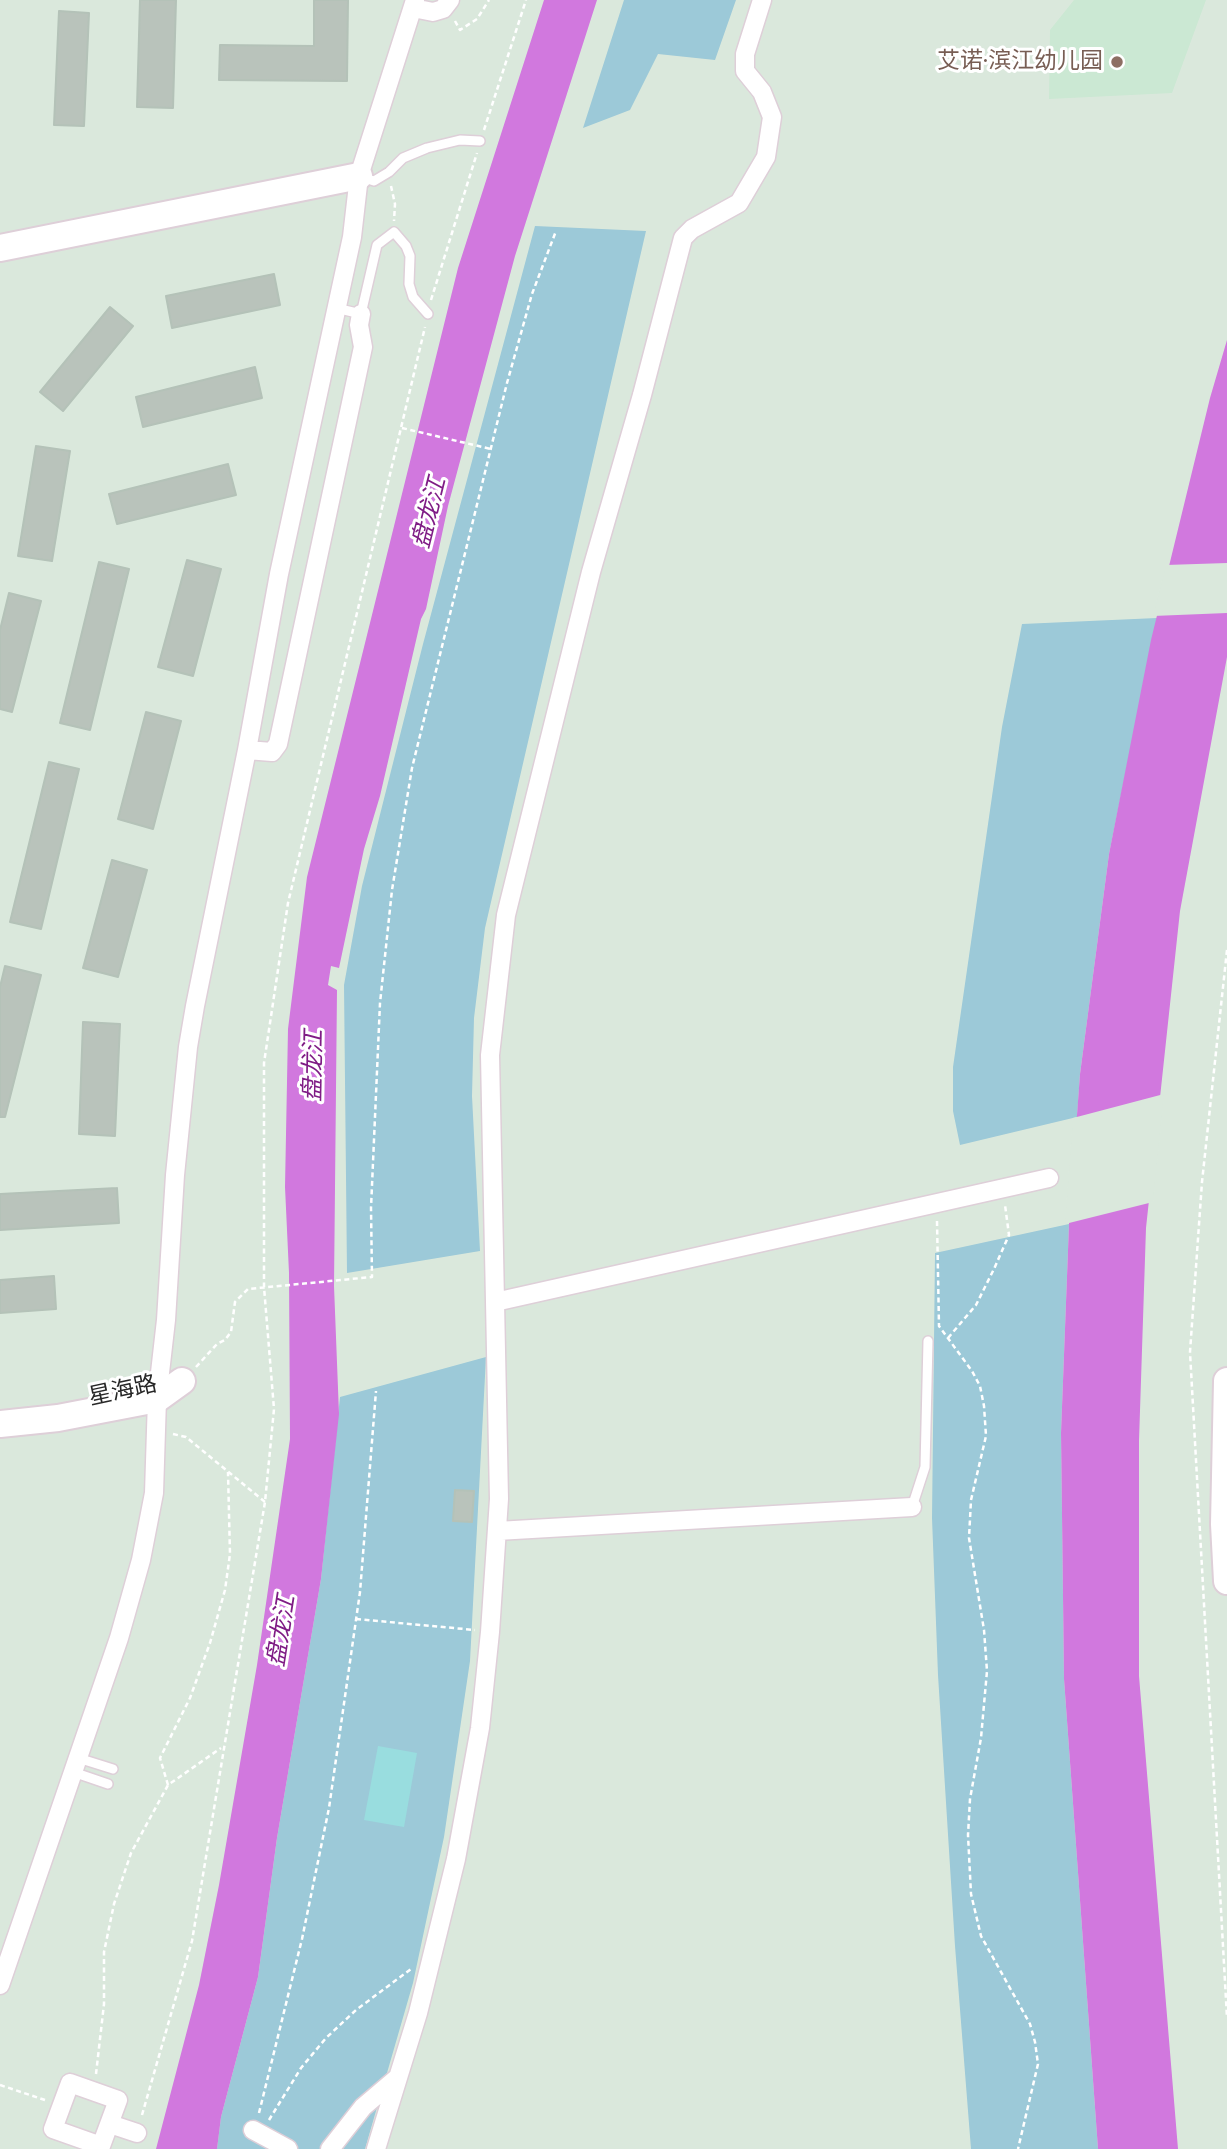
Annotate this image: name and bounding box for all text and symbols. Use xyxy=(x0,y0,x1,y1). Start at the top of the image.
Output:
place label: 艾诺·滨江幼儿园 xyxy=(937,48,1103,76)
marker: 艾诺·滨江幼儿园 xyxy=(1109,54,1125,70)
water label: 盘龙江 xyxy=(407,475,453,551)
water label: 盘龙江 xyxy=(299,1030,329,1102)
street label: 星海路 xyxy=(86,1370,160,1412)
water label: 盘龙江 xyxy=(262,1593,302,1669)

